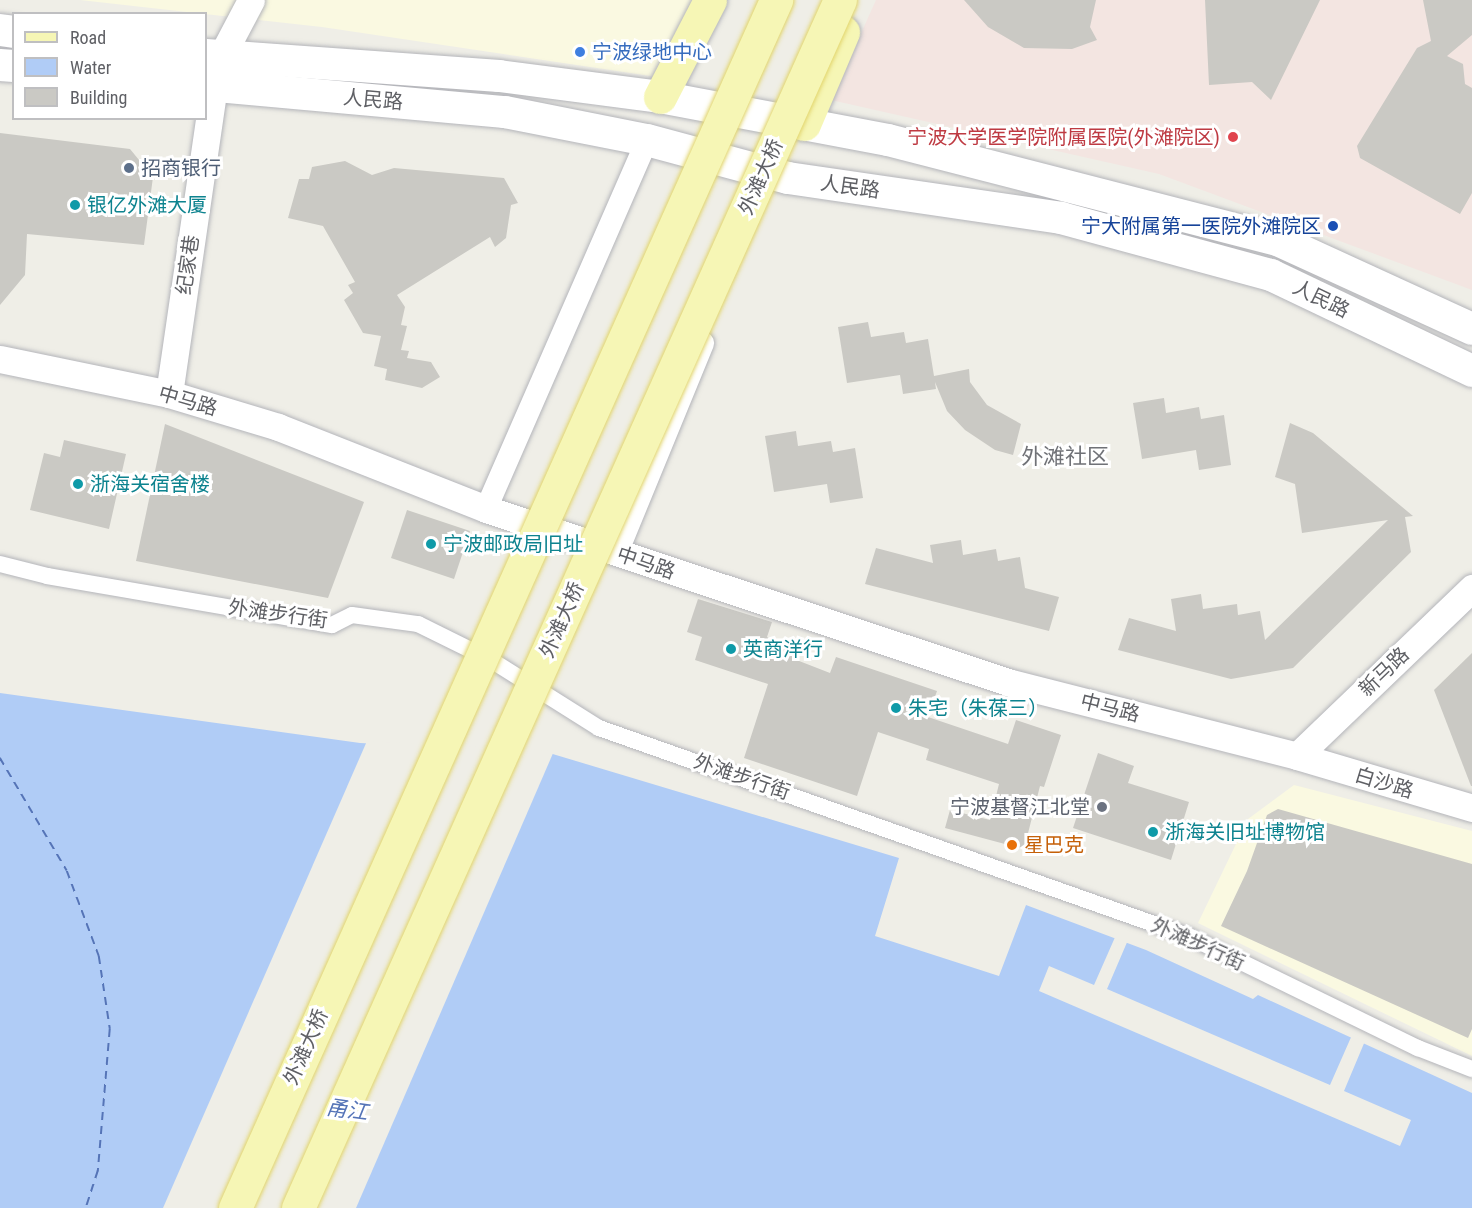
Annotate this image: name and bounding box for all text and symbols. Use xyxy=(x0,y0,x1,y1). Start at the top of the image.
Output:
legend xyxy=(12,12,207,120)
text: Road xyxy=(70,27,106,48)
place label: 宁波绿地中心 xyxy=(592,40,712,64)
marker: 宁波绿地中心 xyxy=(573,45,587,59)
text: Water xyxy=(70,57,111,78)
street label: 人民路 xyxy=(342,85,404,115)
text: Building xyxy=(70,87,127,108)
place label: 宁波大学医学院附属医院(外滩院区) xyxy=(907,125,1220,149)
marker: 宁波大学医学院附属医院(外滩院区) xyxy=(1224,128,1242,146)
street label: 外滩大桥 xyxy=(734,136,788,218)
place label: 招商银行 xyxy=(141,156,221,180)
marker: 招商银行 xyxy=(122,161,136,175)
street label: 人民路 xyxy=(819,171,881,203)
place label: 银亿外滩大厦 xyxy=(87,193,207,217)
marker: 银亿外滩大厦 xyxy=(68,198,82,212)
place label: 宁大附属第一医院外滩院区 xyxy=(1081,214,1321,238)
marker: 宁大附属第一医院外滩院区 xyxy=(1326,219,1340,233)
street label: 纪家巷 xyxy=(172,234,204,296)
street label: 人民路 xyxy=(1289,275,1353,323)
street label: 中马路 xyxy=(156,381,220,421)
district label: 外滩社区 xyxy=(1021,444,1109,470)
place label: 浙海关宿舍楼 xyxy=(90,472,210,496)
marker: 浙海关宿舍楼 xyxy=(71,477,85,491)
place label: 宁波邮政局旧址 xyxy=(443,532,583,556)
marker: 宁波邮政局旧址 xyxy=(424,537,438,551)
street label: 中马路 xyxy=(614,542,678,584)
street label: 外滩大桥 xyxy=(535,579,589,661)
street label: 外滩步行街 xyxy=(227,595,329,633)
place label: 英商洋行 xyxy=(743,637,823,661)
marker: 英商洋行 xyxy=(724,642,738,656)
street label: 新马路 xyxy=(1354,643,1414,701)
street label: 中马路 xyxy=(1078,689,1142,727)
place label: 朱宅（朱葆三） xyxy=(908,696,1048,720)
marker: 朱宅（朱葆三） xyxy=(889,701,903,715)
street label: 外滩步行街 xyxy=(691,749,793,805)
street label: 白沙路 xyxy=(1352,763,1416,803)
place label: 宁波基督江北堂 xyxy=(950,795,1090,819)
marker: 宁波基督江北堂 xyxy=(1095,800,1109,814)
place label: 浙海关旧址博物馆 xyxy=(1165,820,1325,844)
marker: 浙海关旧址博物馆 xyxy=(1146,825,1160,839)
place label: 星巴克 xyxy=(1024,833,1084,857)
marker: 星巴克 xyxy=(1005,838,1019,852)
street label: 外滩步行街 xyxy=(1147,913,1249,975)
street label: 外滩大桥 xyxy=(279,1006,333,1088)
water label: 甬江 xyxy=(324,1095,370,1125)

